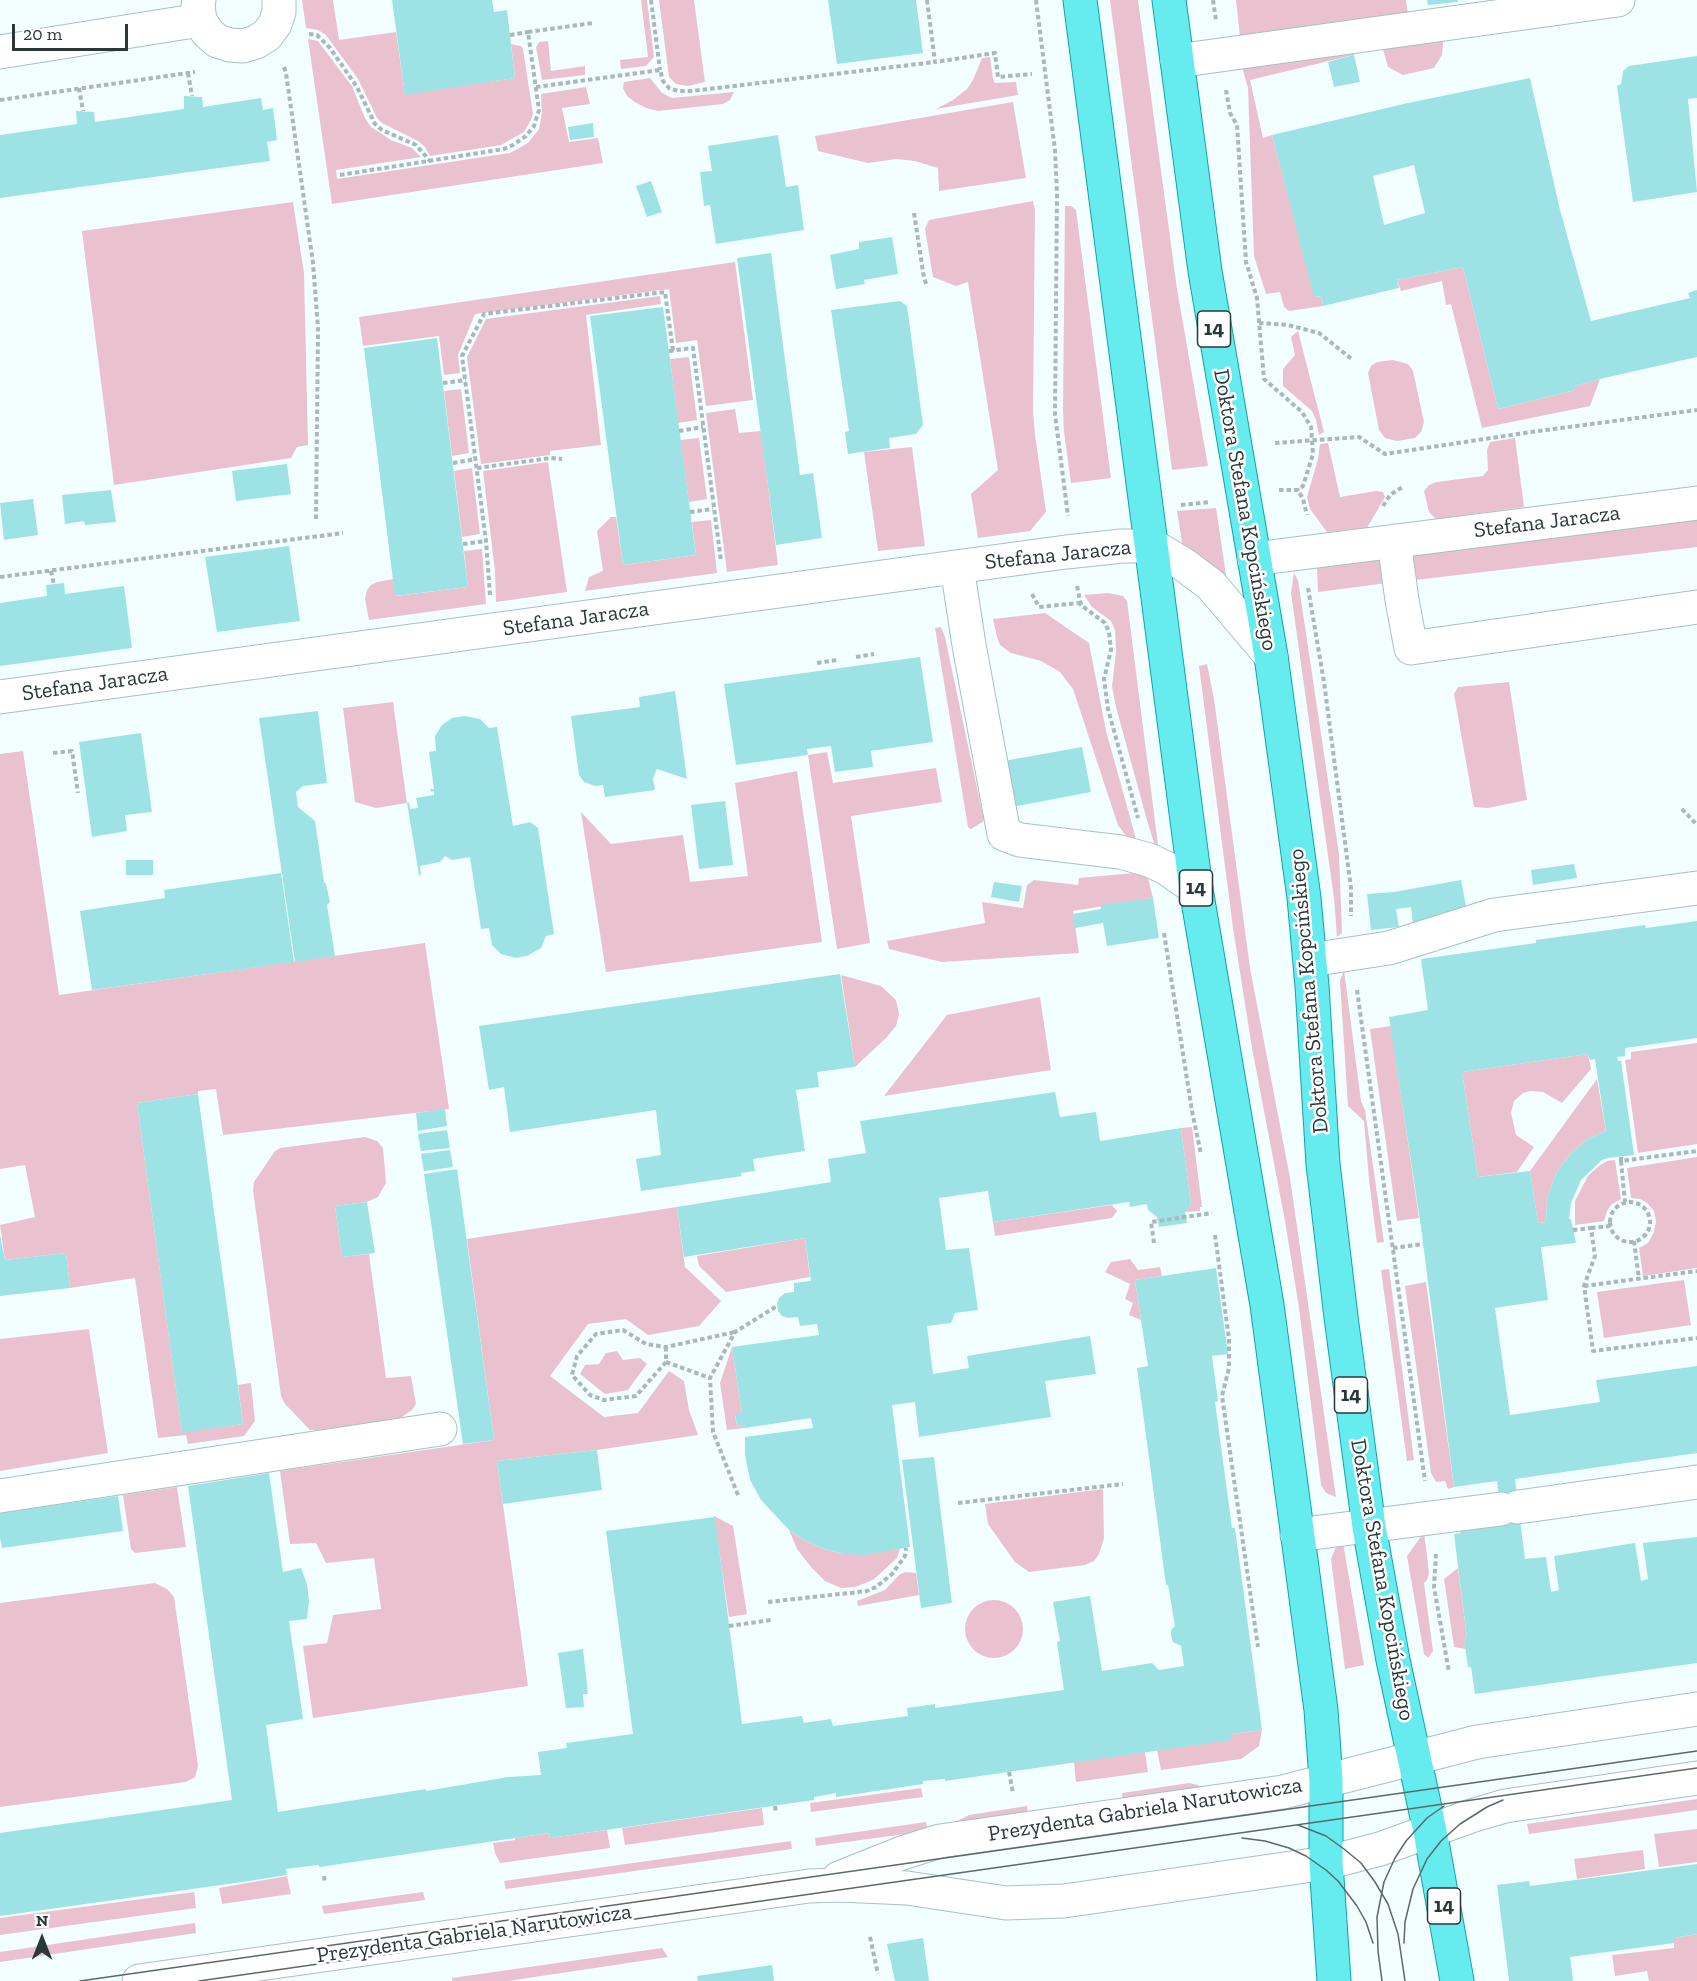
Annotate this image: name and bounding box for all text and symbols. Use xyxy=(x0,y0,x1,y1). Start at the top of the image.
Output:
scale bar xyxy=(15,12,130,50)
text: 20 m xyxy=(23,23,62,45)
road number: 14 xyxy=(1198,311,1230,347)
street label: Doktora Stefana Kopcińskiego xyxy=(1207,367,1283,653)
street label: Stefana Jaracza xyxy=(1472,500,1622,544)
street label: Stefana Jaracza xyxy=(984,534,1132,576)
street label: Stefana Jaracza xyxy=(501,596,651,642)
street label: Stefana Jaracza xyxy=(20,661,170,707)
street label: Doktora Stefana Kopcińskiego xyxy=(1283,848,1335,1134)
road number: 14 xyxy=(1180,870,1212,906)
road number: 14 xyxy=(1334,1377,1368,1413)
street label: Doktora Stefana Kopcińskiego xyxy=(1344,1437,1420,1723)
street label: Prezydenta Gabriela Narutowicza xyxy=(986,1772,1304,1848)
road number: 14 xyxy=(1428,1888,1460,1924)
street label: Prezydenta Gabriela Narutowicza xyxy=(315,1899,633,1969)
north arrow xyxy=(12,1909,72,1969)
text: N xyxy=(36,1911,48,1930)

